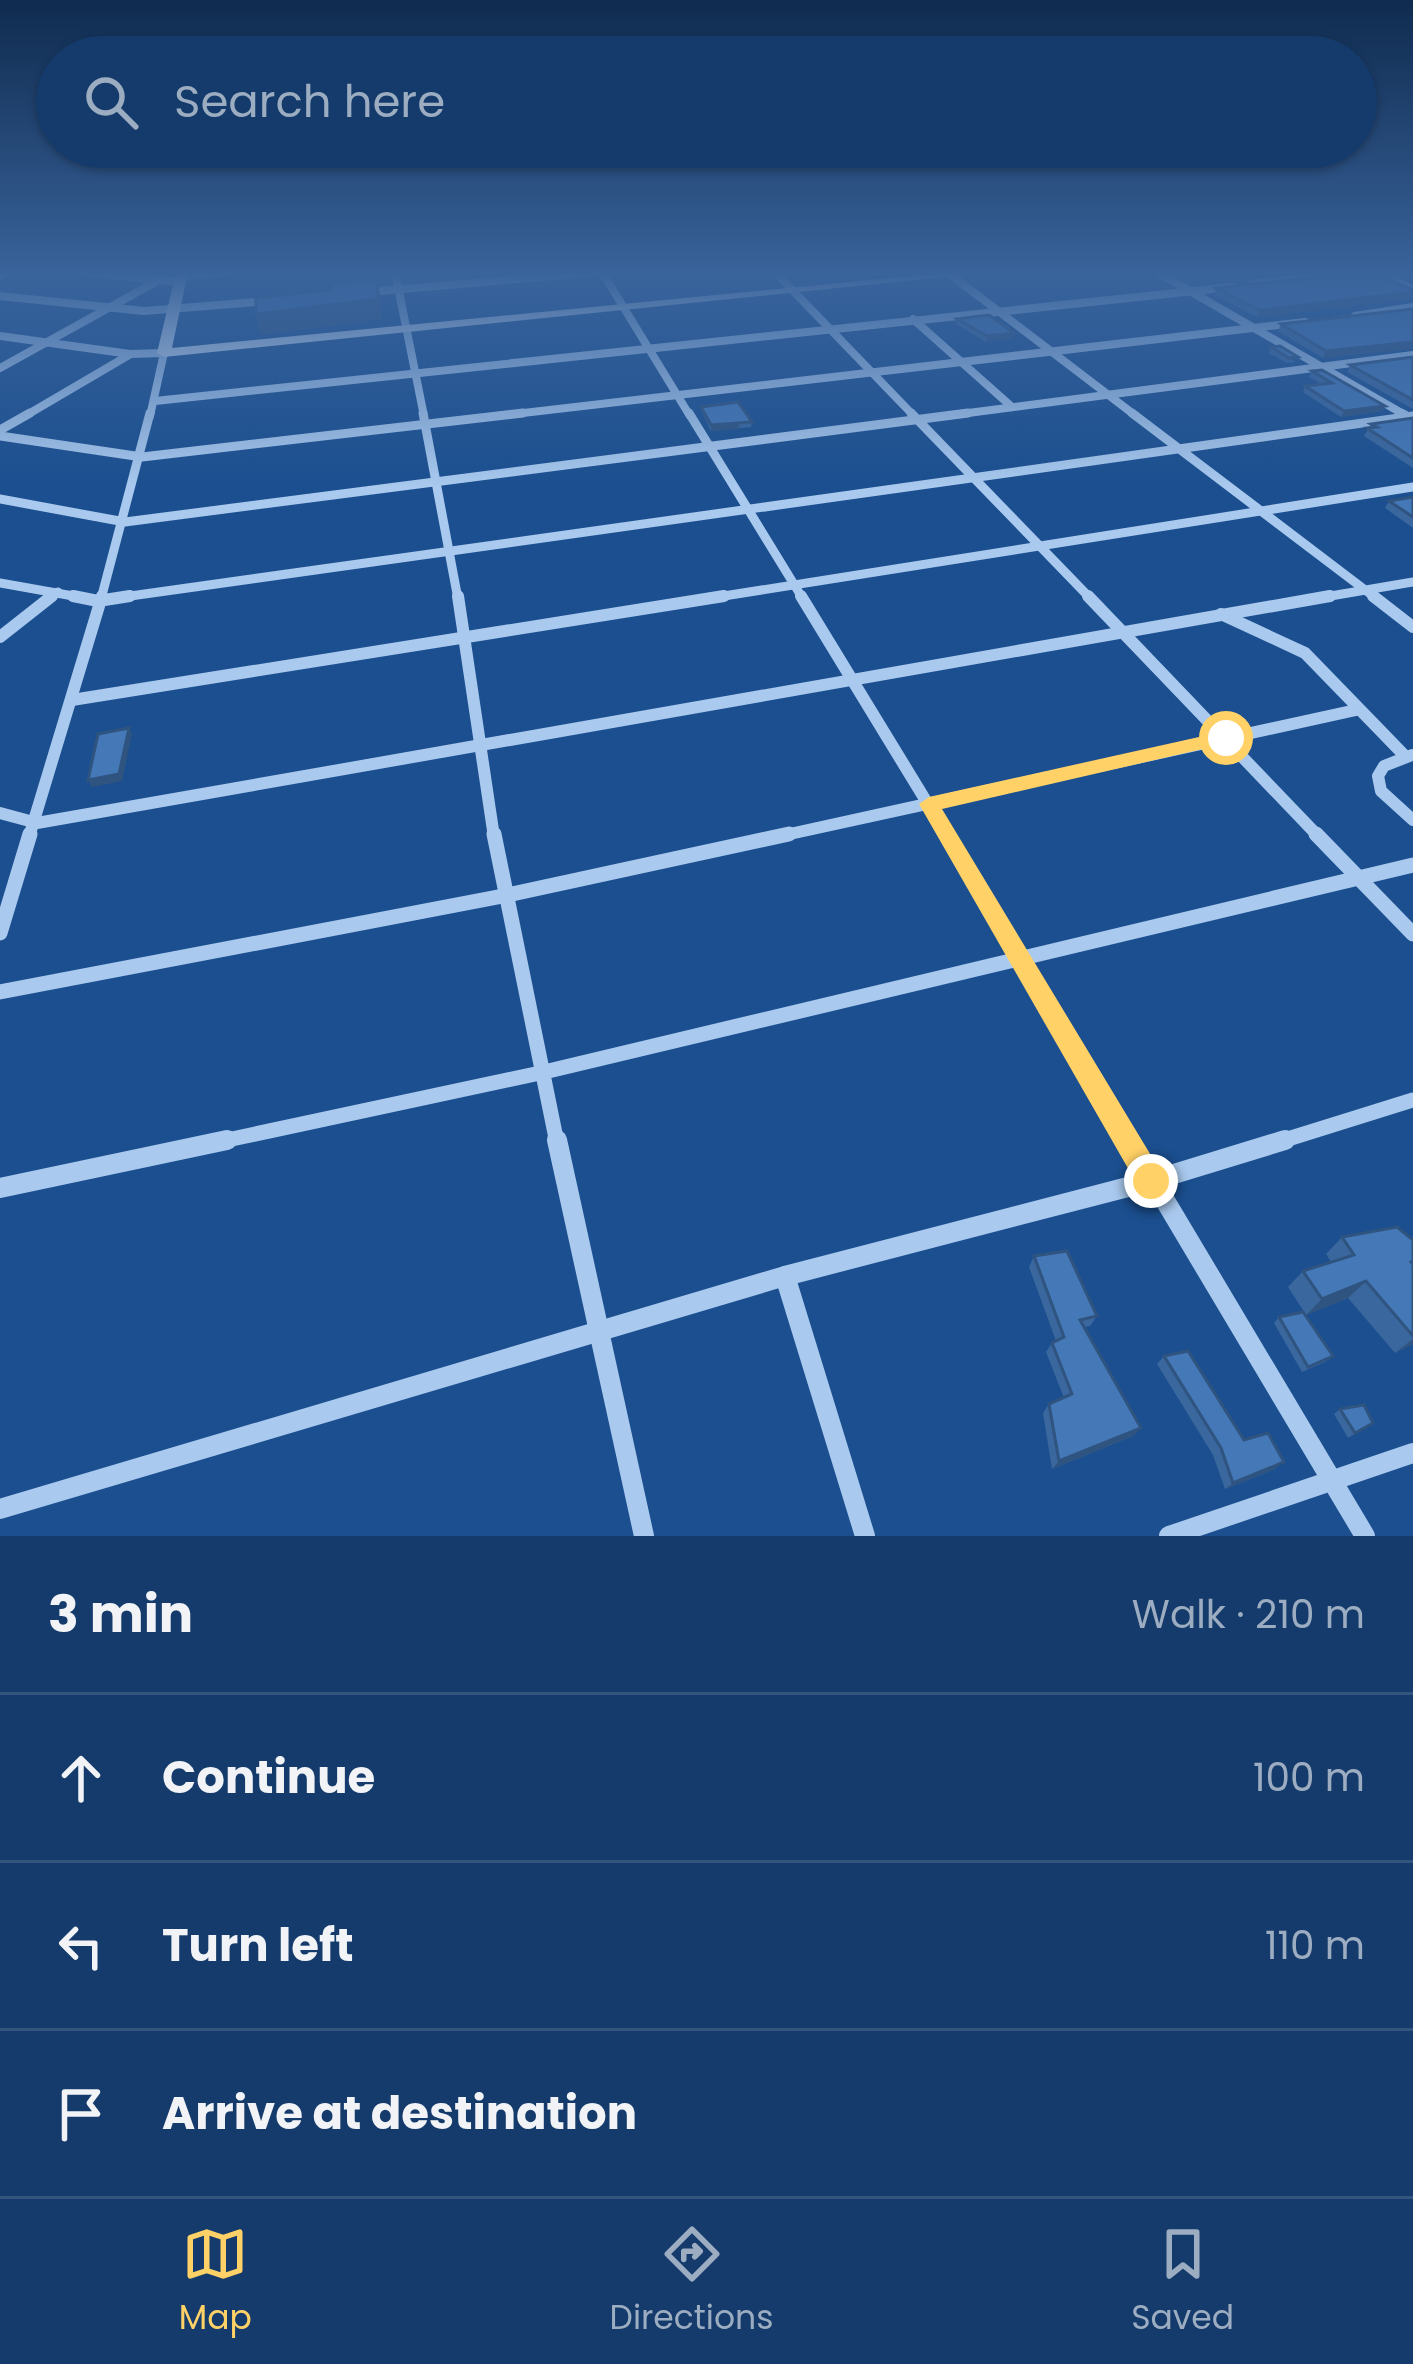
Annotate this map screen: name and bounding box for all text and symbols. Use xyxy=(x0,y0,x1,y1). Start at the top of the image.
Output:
search box xyxy=(36,36,1377,168)
icon: search xyxy=(78,69,144,135)
text: Search here xyxy=(174,70,445,133)
route start xyxy=(1199,711,1253,765)
route end xyxy=(1124,1154,1178,1208)
text: 3 min xyxy=(48,1578,193,1650)
text: Walk · 210 m xyxy=(1132,1587,1365,1642)
icon: ahead xyxy=(48,1745,114,1811)
text: Continue xyxy=(162,1746,375,1809)
text: 100 m xyxy=(1253,1750,1365,1805)
icon: left xyxy=(48,1913,114,1979)
text: Turn left xyxy=(162,1914,354,1977)
text: 110 m xyxy=(1265,1918,1365,1973)
icon: arrive xyxy=(48,2081,114,2147)
text: Arrive at destination xyxy=(162,2082,637,2145)
tab: Map xyxy=(179,2221,252,2343)
tab: Directions xyxy=(610,2221,773,2343)
tab: Saved xyxy=(1131,2221,1234,2343)

